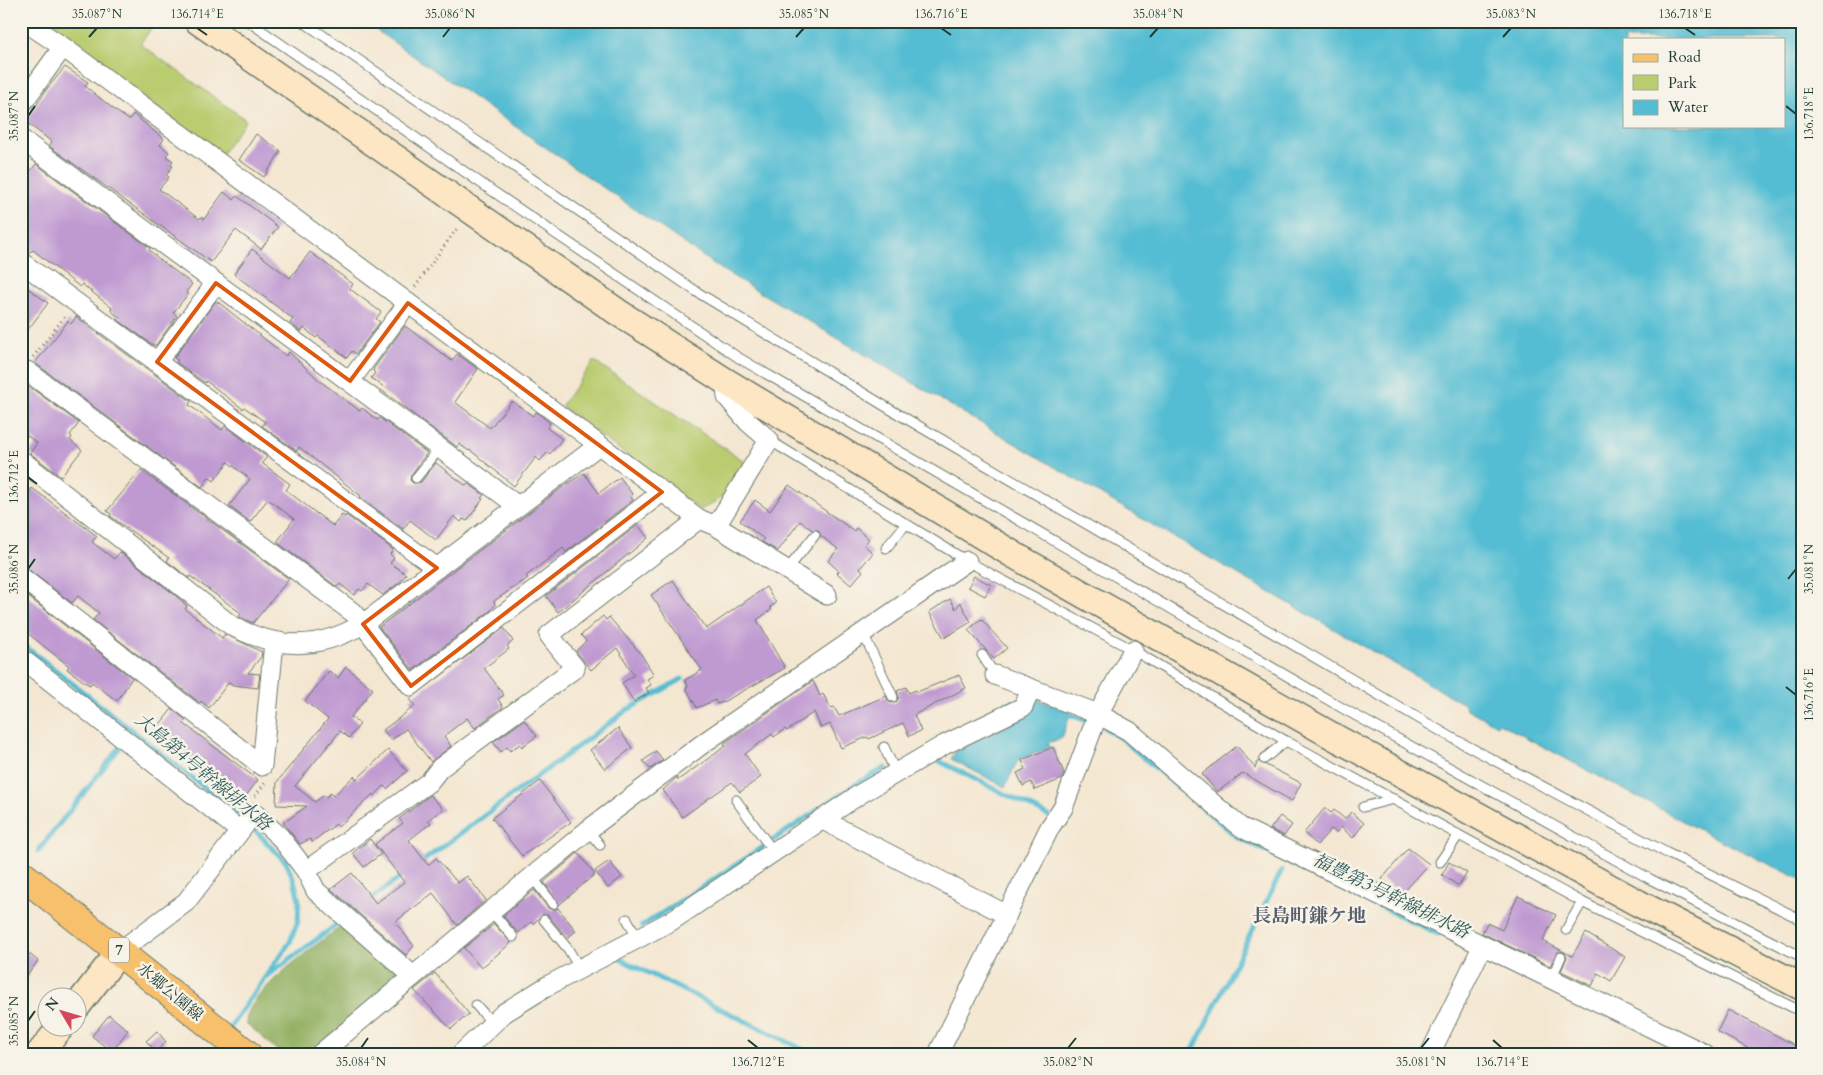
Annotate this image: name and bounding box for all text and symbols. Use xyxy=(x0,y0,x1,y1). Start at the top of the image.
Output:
text: 35.087°N xyxy=(72,6,123,22)
text: 136.714°E xyxy=(170,6,224,22)
text: 35.086°N xyxy=(425,6,476,22)
text: 35.085°N xyxy=(779,6,830,22)
text: 136.716°E xyxy=(914,6,968,22)
text: 35.084°N xyxy=(1133,6,1184,22)
text: 35.083°N xyxy=(1486,6,1537,22)
text: 136.718°E xyxy=(1658,6,1712,22)
legend xyxy=(1623,38,1786,128)
text: Road xyxy=(1668,47,1701,67)
text: Park xyxy=(1668,73,1697,93)
text: 136.718°E xyxy=(1801,87,1817,141)
text: 35.087°N xyxy=(6,90,22,141)
text: Water xyxy=(1667,97,1709,117)
text: 136.712°E xyxy=(6,450,22,504)
text: 35.086°N xyxy=(6,543,22,594)
text: 35.081°N xyxy=(1801,543,1817,594)
text: 136.716°E xyxy=(1801,668,1817,722)
water label: 大島第4号幹線排水路 xyxy=(129,707,278,838)
water label: 福豊第3号幹線排水路 xyxy=(1309,847,1475,946)
district label: 長島町鎌ケ地 xyxy=(1252,903,1366,929)
road number: 7 xyxy=(109,938,129,962)
street label: 水郷公園線 xyxy=(132,958,208,1026)
north arrow xyxy=(38,988,88,1038)
text: N xyxy=(41,994,63,1015)
text: 35.085°N xyxy=(6,995,22,1046)
text: 35.084°N xyxy=(336,1054,387,1070)
text: 136.712°E xyxy=(731,1054,785,1070)
text: 35.082°N xyxy=(1043,1054,1094,1070)
text: 35.081°N xyxy=(1396,1054,1447,1070)
text: 136.714°E xyxy=(1475,1054,1529,1070)

